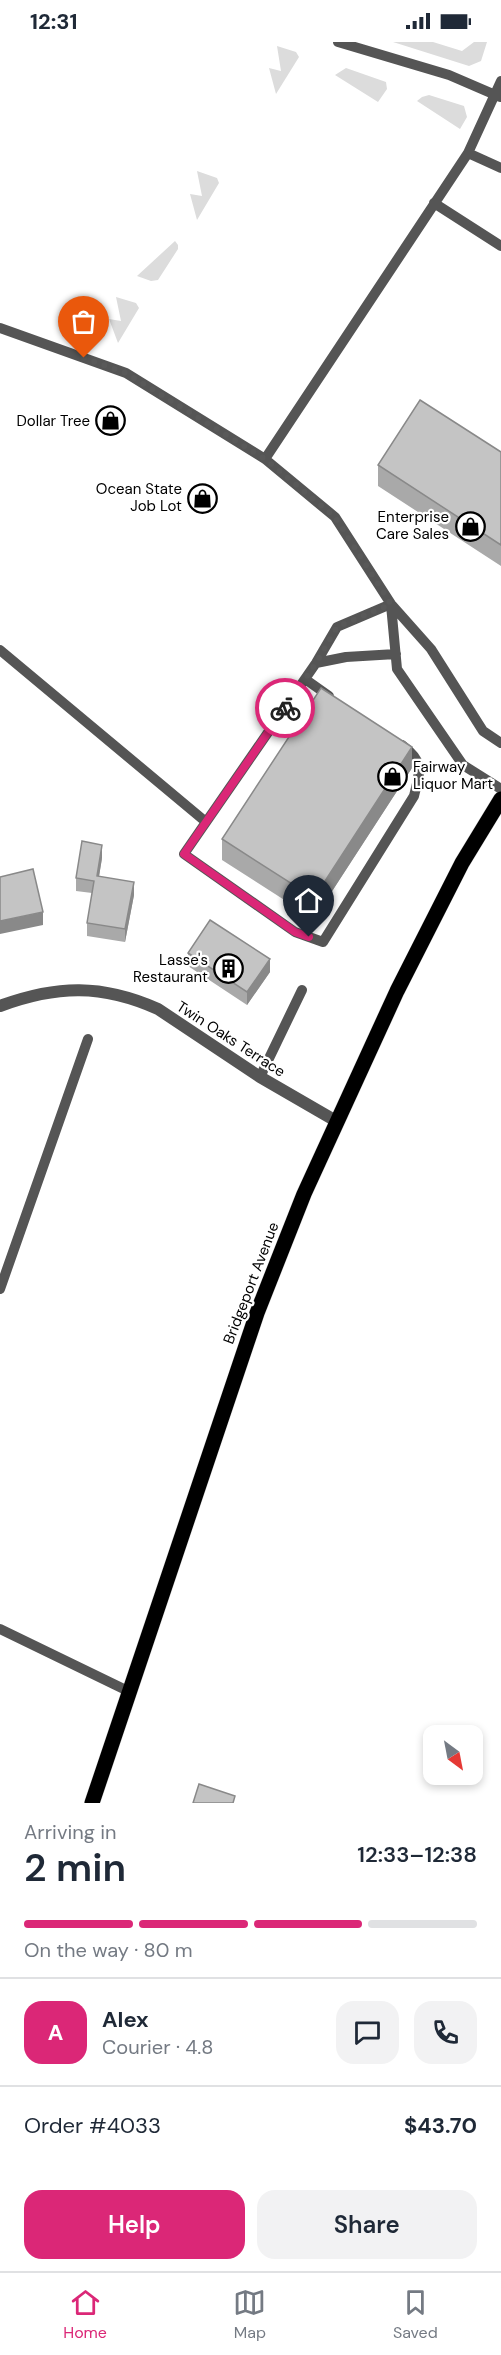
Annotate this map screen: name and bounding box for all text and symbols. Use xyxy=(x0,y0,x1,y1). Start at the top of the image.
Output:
text: 12:31 xyxy=(30,7,77,36)
pin xyxy=(58,296,109,358)
icon: bag xyxy=(67,305,100,338)
shop icon: Dollar Tree xyxy=(95,405,127,437)
place label: Dollar Tree xyxy=(17,411,90,431)
place label: Ocean State Job Lot xyxy=(96,479,182,516)
shop icon: Ocean State Job Lot xyxy=(187,482,219,514)
place label: Enterprise Care Sales xyxy=(376,507,449,544)
shop icon: Enterprise Care Sales xyxy=(454,510,486,542)
courier xyxy=(255,678,315,738)
icon: bike xyxy=(269,692,302,725)
place label: Fairway Liquor Mart xyxy=(413,757,493,794)
shop icon: Fairway Liquor Mart xyxy=(376,760,408,792)
pin xyxy=(283,875,334,937)
icon: home xyxy=(292,884,325,917)
place label: Lasse's Restaurant xyxy=(133,950,208,987)
building icon: Lasse's Restaurant xyxy=(213,953,245,985)
street label: Twin Oaks Terrace xyxy=(173,996,289,1082)
street label: Bridgeport Avenue xyxy=(219,1219,283,1347)
north arrow xyxy=(423,1725,483,1785)
map controls xyxy=(423,1725,483,1785)
text: Arriving in xyxy=(24,1819,116,1845)
text: 12:33–12:38 xyxy=(357,1840,477,1869)
text: 2 min xyxy=(24,1842,126,1893)
text: On the way · 80 m xyxy=(24,1937,192,1963)
button: chat xyxy=(336,2001,399,2064)
button: phone xyxy=(414,2001,477,2064)
text: Alex xyxy=(102,2005,149,2034)
text: A xyxy=(48,2018,63,2047)
text: Courier · 4.8 xyxy=(102,2034,213,2060)
text: Order #4033 xyxy=(24,2111,161,2140)
text: $43.70 xyxy=(404,2111,477,2140)
button: Help xyxy=(24,2190,245,2259)
button: Share xyxy=(257,2190,477,2259)
tab: Home xyxy=(63,2286,107,2343)
tab: Map xyxy=(233,2286,266,2343)
tab: Saved xyxy=(393,2286,438,2343)

